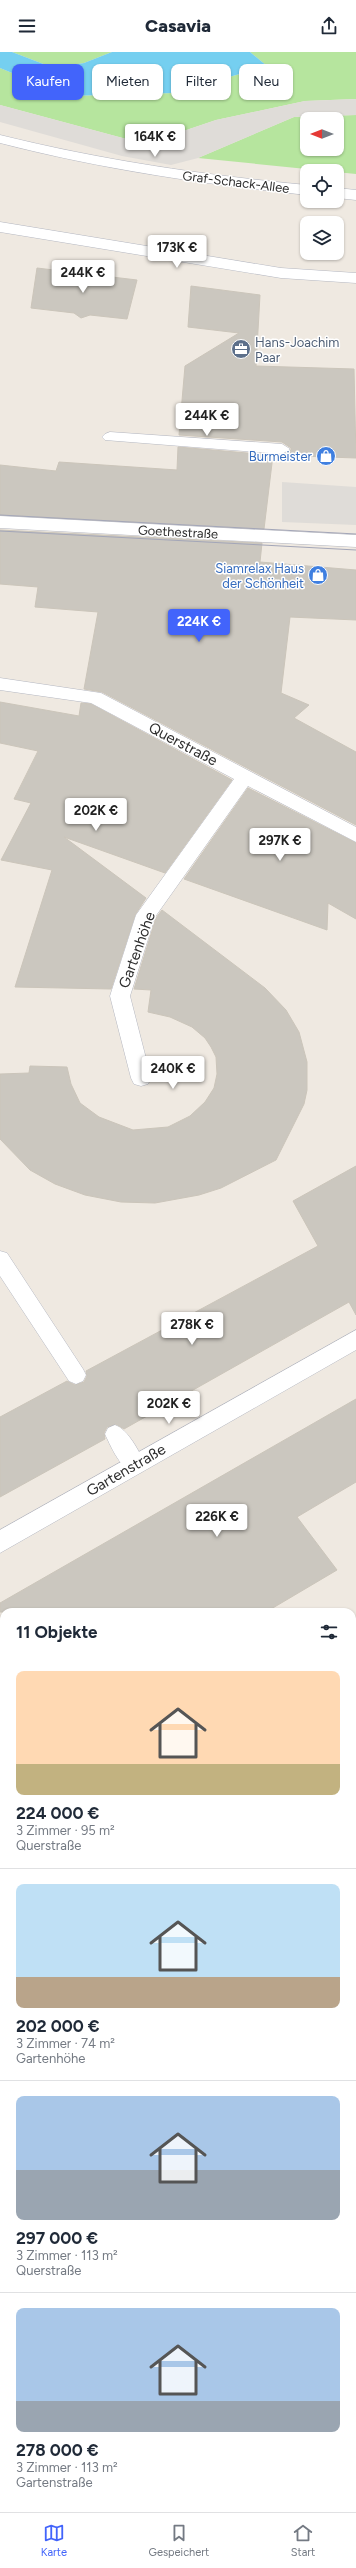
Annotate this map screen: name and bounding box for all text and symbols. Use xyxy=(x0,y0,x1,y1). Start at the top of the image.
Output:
icon: menu xyxy=(16,15,38,37)
text: Casavia xyxy=(145,15,211,37)
icon: share xyxy=(318,15,340,37)
chip: Kaufen xyxy=(12,64,84,100)
chip: Mieten xyxy=(92,64,163,100)
chip: Filter xyxy=(171,64,231,100)
chip: Neu xyxy=(239,64,293,100)
north arrow xyxy=(300,112,344,156)
map controls xyxy=(300,112,344,260)
pin: 164K € xyxy=(122,124,188,158)
text: 164K € xyxy=(134,129,176,144)
button: locate xyxy=(300,164,344,208)
street label: Graf-Schack-Allee xyxy=(182,168,290,196)
button: layers xyxy=(300,216,344,260)
pin: 173K € xyxy=(144,235,210,269)
text: 173K € xyxy=(157,240,197,255)
pin: 244K € xyxy=(50,260,116,294)
text: 244K € xyxy=(61,265,105,280)
place label: Hans-Joachim Paar xyxy=(255,335,339,365)
office icon: Hans-Joachim Paar xyxy=(230,338,252,360)
pin: 244K € xyxy=(174,403,240,437)
text: 244K € xyxy=(185,408,229,423)
shop icon: Burmeister xyxy=(315,445,337,467)
place label: Burmeister xyxy=(249,449,313,464)
street label: Goethestraße xyxy=(138,522,218,542)
place label: Siamrelax Haus der Schönheit xyxy=(215,561,304,591)
shop icon: Siamrelax Haus der Schönheit xyxy=(307,564,329,586)
pin: 224K € xyxy=(166,609,232,643)
text: 224K € xyxy=(177,614,221,629)
street label: Querstraße xyxy=(145,718,221,770)
pin: 202K € xyxy=(63,798,129,832)
text: 202K € xyxy=(74,803,118,818)
pin: 297K € xyxy=(247,828,313,862)
text: 297K € xyxy=(258,833,302,848)
street label: Gartenhöhe xyxy=(115,909,159,991)
pin: 240K € xyxy=(140,1056,206,1090)
text: 240K € xyxy=(151,1061,195,1076)
pin: 278K € xyxy=(159,1312,225,1346)
text: 278K € xyxy=(170,1317,214,1332)
pin: 202K € xyxy=(136,1391,202,1425)
text: 202K € xyxy=(147,1396,191,1411)
street label: Gartenstraße xyxy=(83,1440,169,1500)
pin: 226K € xyxy=(184,1504,250,1538)
text: 226K € xyxy=(195,1509,239,1524)
icon: filters xyxy=(318,1621,340,1643)
text: 11 Objekte xyxy=(16,1622,98,1642)
icon: home xyxy=(142,1697,214,1769)
text: 224 000 € xyxy=(16,1803,99,1823)
text: 3 Zimmer · 95 m² xyxy=(16,1823,115,1838)
text: Querstraße xyxy=(16,1838,81,1853)
icon: home xyxy=(142,1910,214,1982)
text: 202 000 € xyxy=(16,2016,100,2036)
text: 3 Zimmer · 74 m² xyxy=(16,2036,115,2051)
text: Gartenhöhe xyxy=(16,2051,85,2066)
icon: home xyxy=(142,2122,214,2194)
text: 297 000 € xyxy=(16,2228,98,2248)
text: 3 Zimmer · 113 m² xyxy=(16,2248,118,2263)
text: Querstraße xyxy=(16,2263,81,2278)
icon: home xyxy=(142,2334,214,2406)
text: 278 000 € xyxy=(16,2440,99,2460)
text: 3 Zimmer · 113 m² xyxy=(16,2460,118,2475)
text: Gartenstraße xyxy=(16,2475,93,2490)
tab: Karte xyxy=(41,2522,67,2559)
tab: Gespeichert xyxy=(149,2522,209,2559)
tab: Start xyxy=(291,2522,315,2559)

